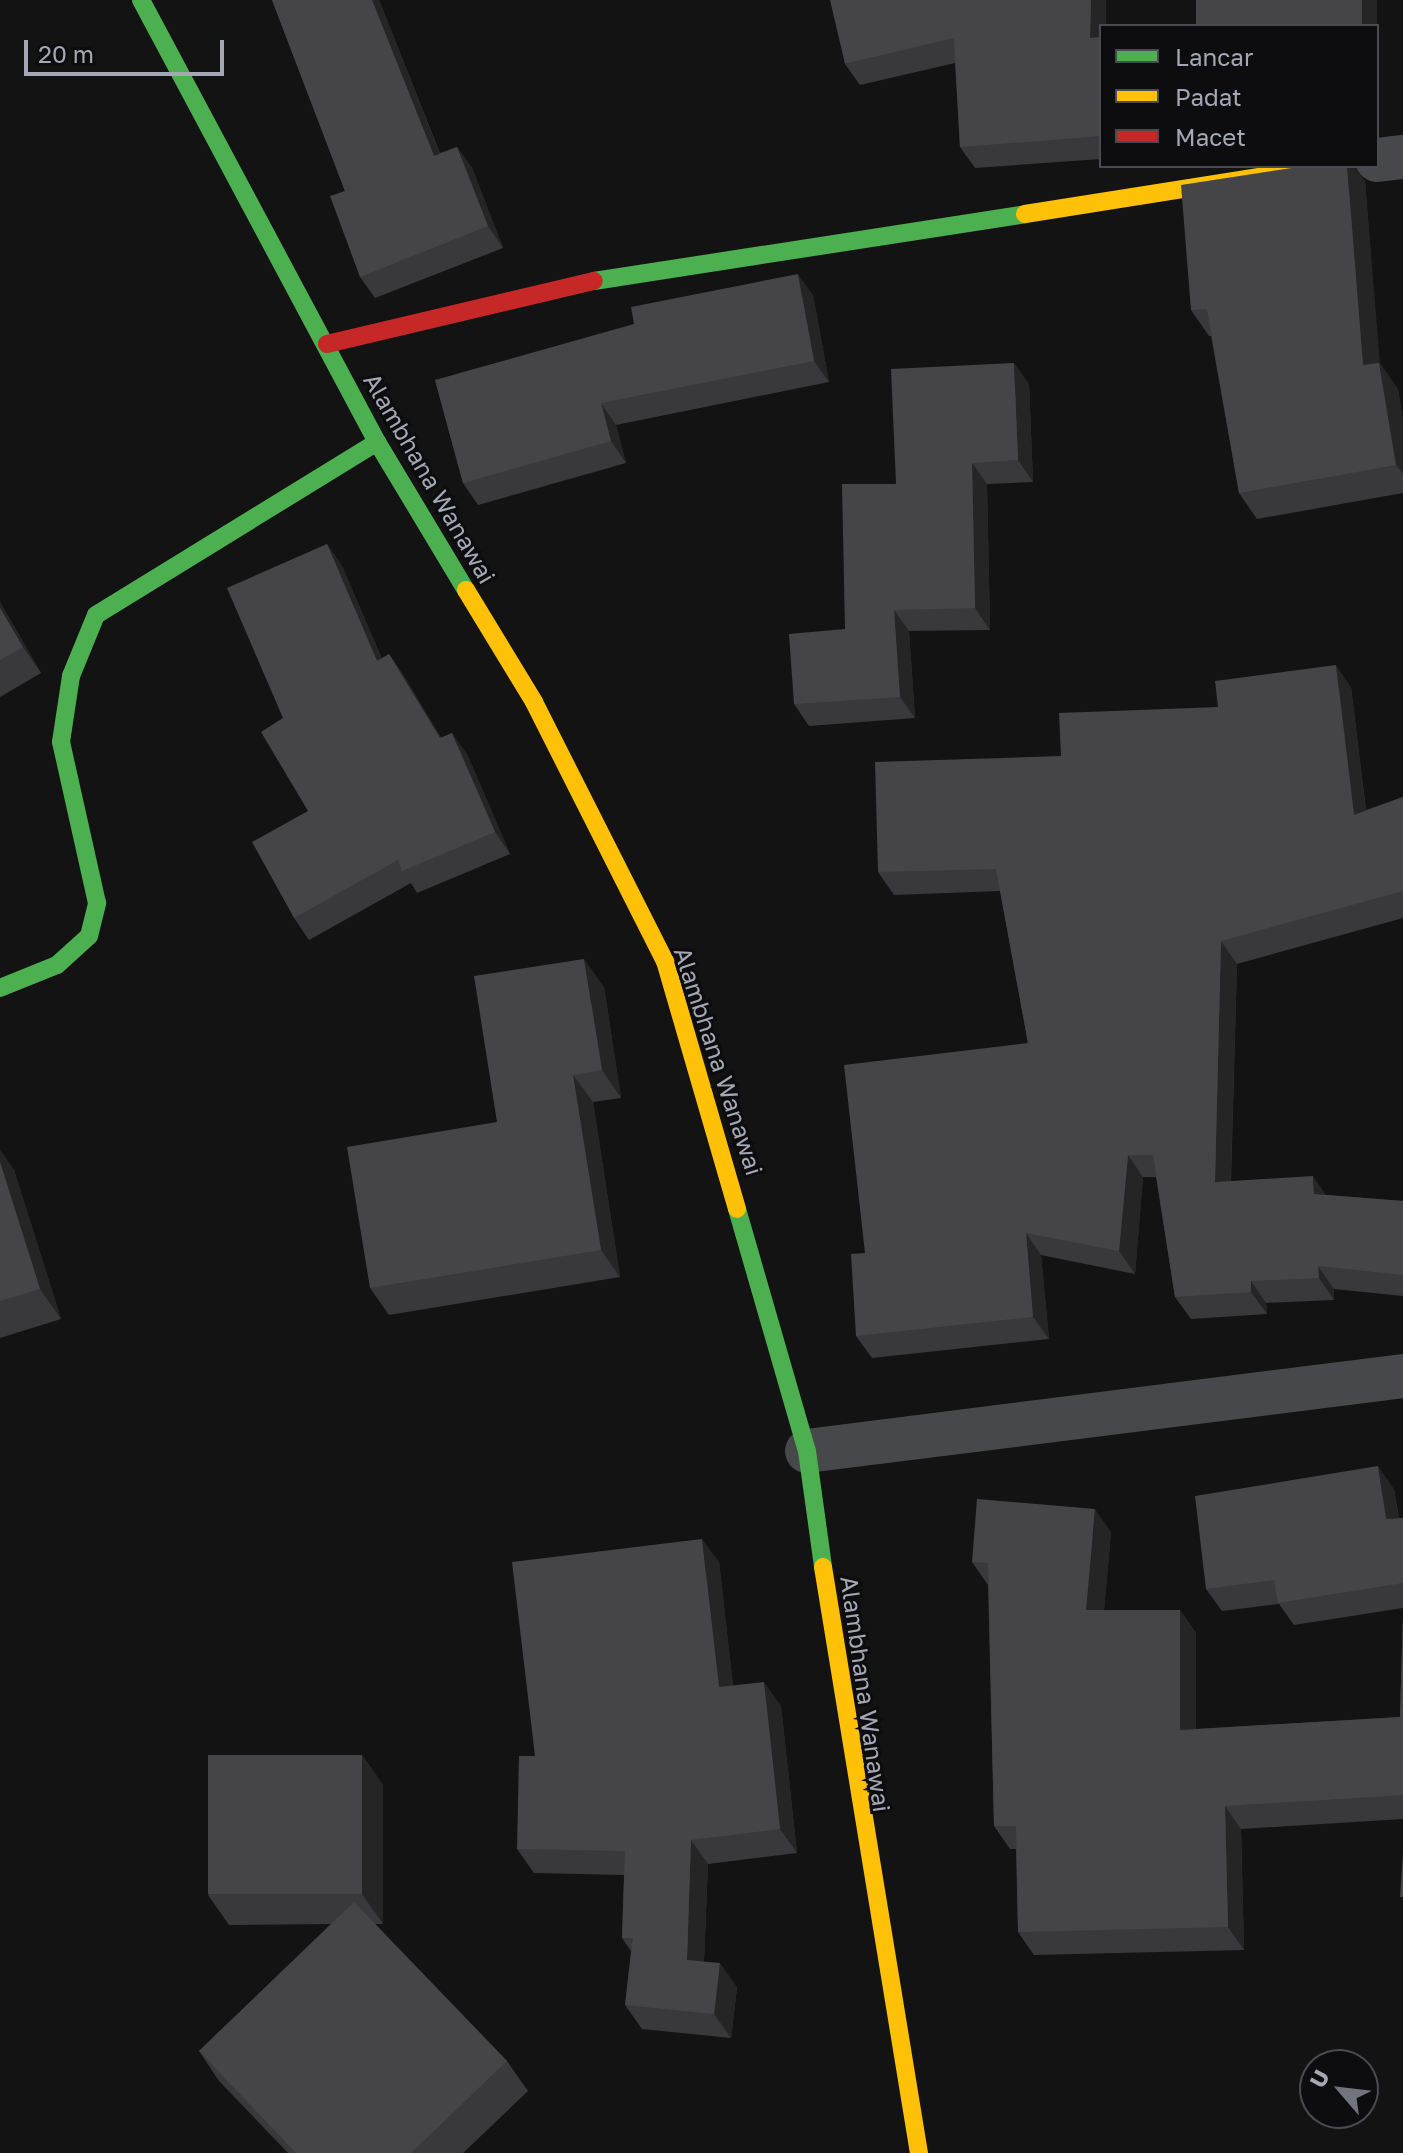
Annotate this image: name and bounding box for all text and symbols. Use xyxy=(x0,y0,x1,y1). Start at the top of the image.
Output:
scale bar xyxy=(28,24,228,74)
legend xyxy=(1099,24,1379,168)
text: 20 m xyxy=(38,39,94,68)
text: Lancar xyxy=(1175,42,1253,71)
text: Padat xyxy=(1175,82,1242,111)
text: Macet xyxy=(1175,122,1246,151)
street label: Alambhana Wanawai xyxy=(358,368,502,588)
street label: Alambhana Wanawai xyxy=(669,943,769,1179)
street label: Alambhana Wanawai xyxy=(835,1574,897,1814)
north arrow xyxy=(1299,2049,1379,2129)
text: U xyxy=(1303,2065,1335,2092)

